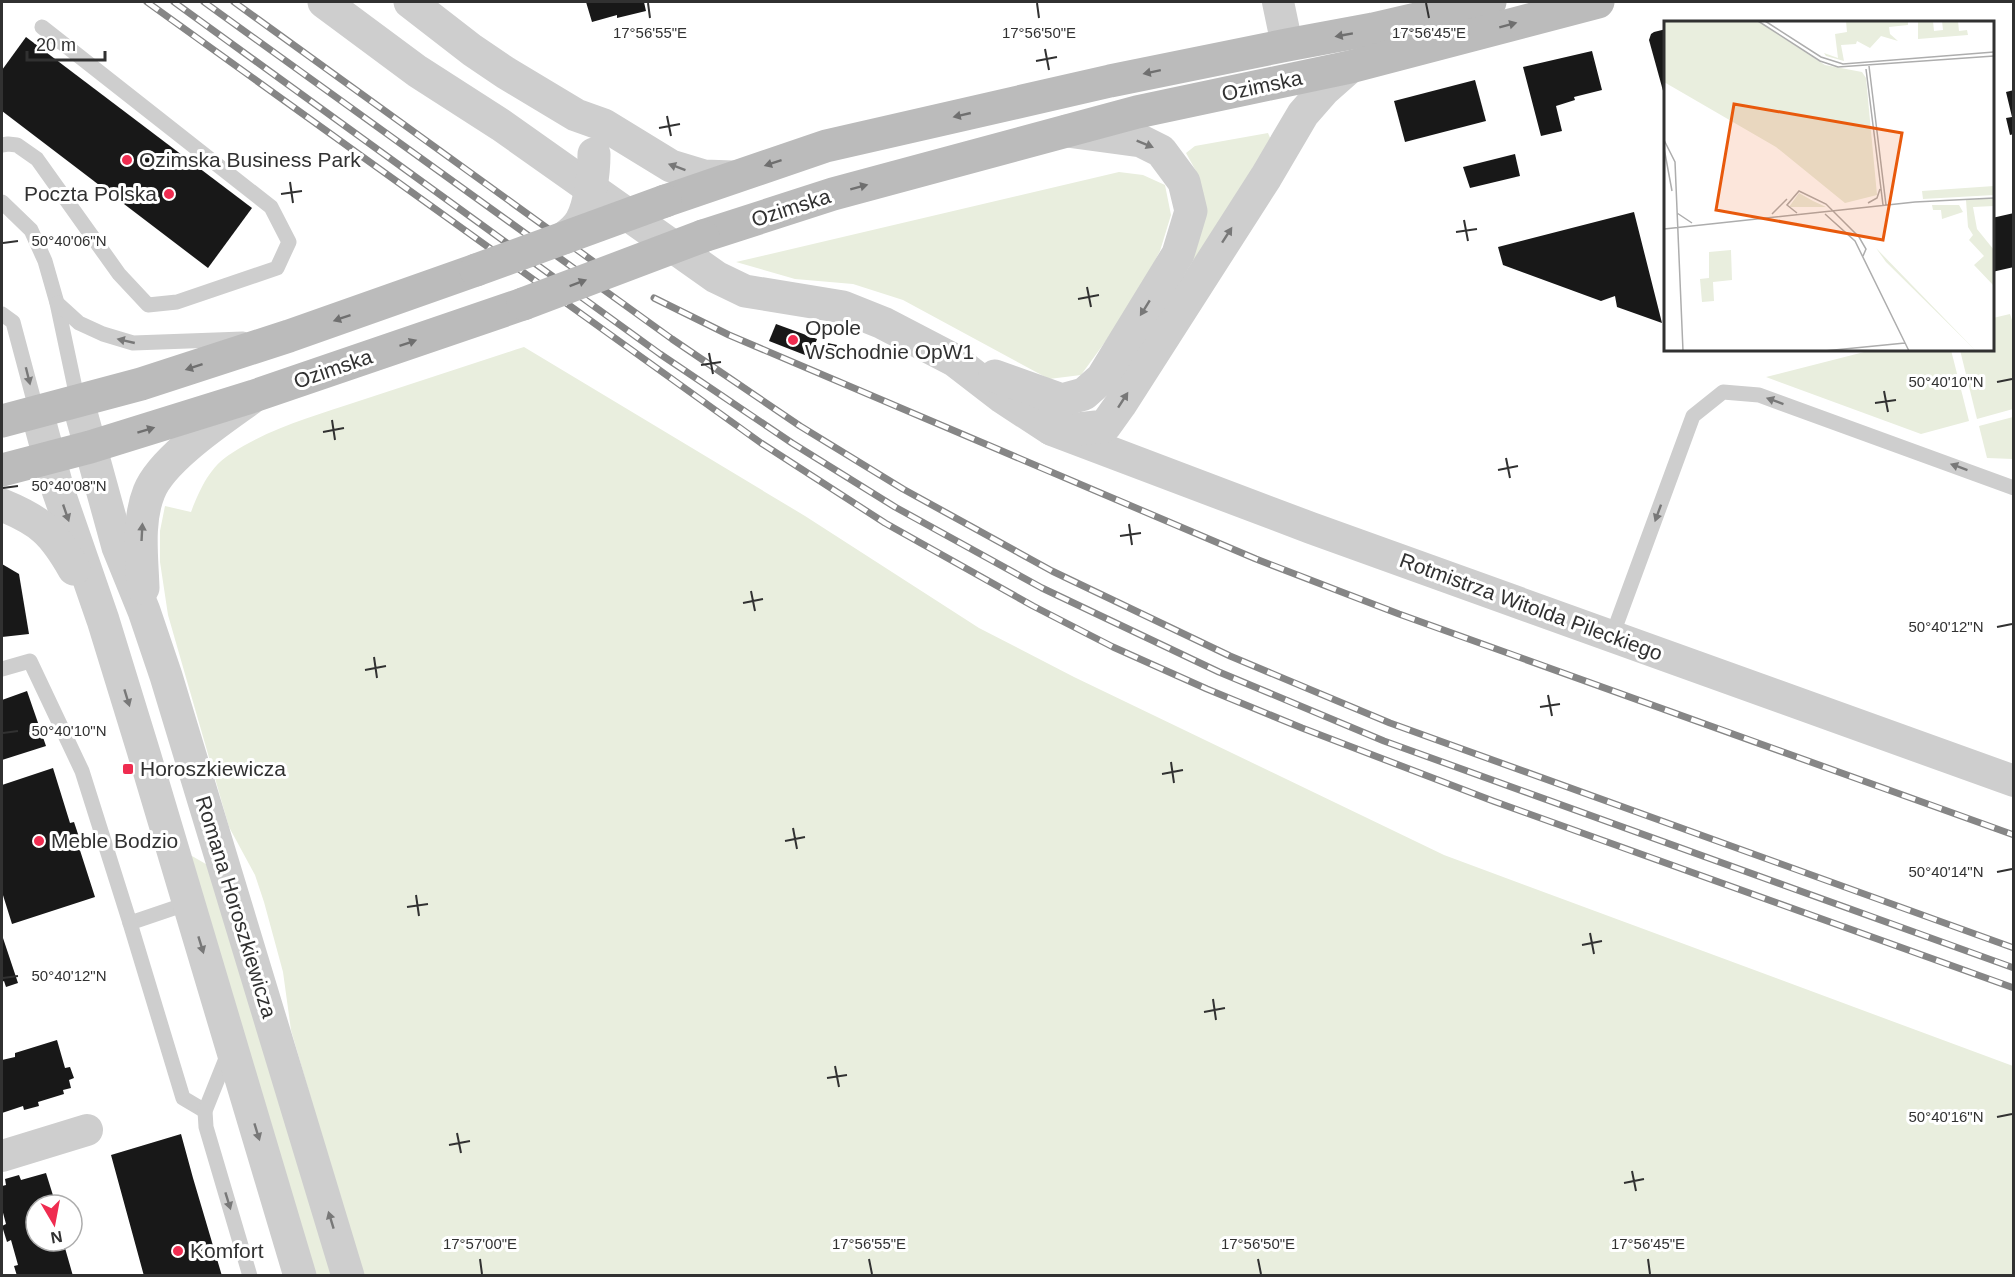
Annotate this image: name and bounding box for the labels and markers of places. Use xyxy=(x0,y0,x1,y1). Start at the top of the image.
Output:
place label: Ozimska Business Park xyxy=(139,148,361,171)
marker: Ozimska Business Park xyxy=(120,153,134,167)
place label: Poczta Polska xyxy=(24,182,157,205)
marker: Poczta Polska xyxy=(162,187,176,201)
place label: Opole Wschodnie OpW1 xyxy=(805,316,974,363)
marker: Opole Wschodnie OpW1 xyxy=(786,333,800,347)
place label: Horoszkiewicza xyxy=(140,757,286,780)
marker: Horoszkiewicza xyxy=(121,762,135,776)
place label: Meble Bodzio xyxy=(51,829,178,852)
marker: Meble Bodzio xyxy=(32,834,46,848)
place label: Komfort xyxy=(190,1239,264,1262)
marker: Komfort xyxy=(171,1244,185,1258)

